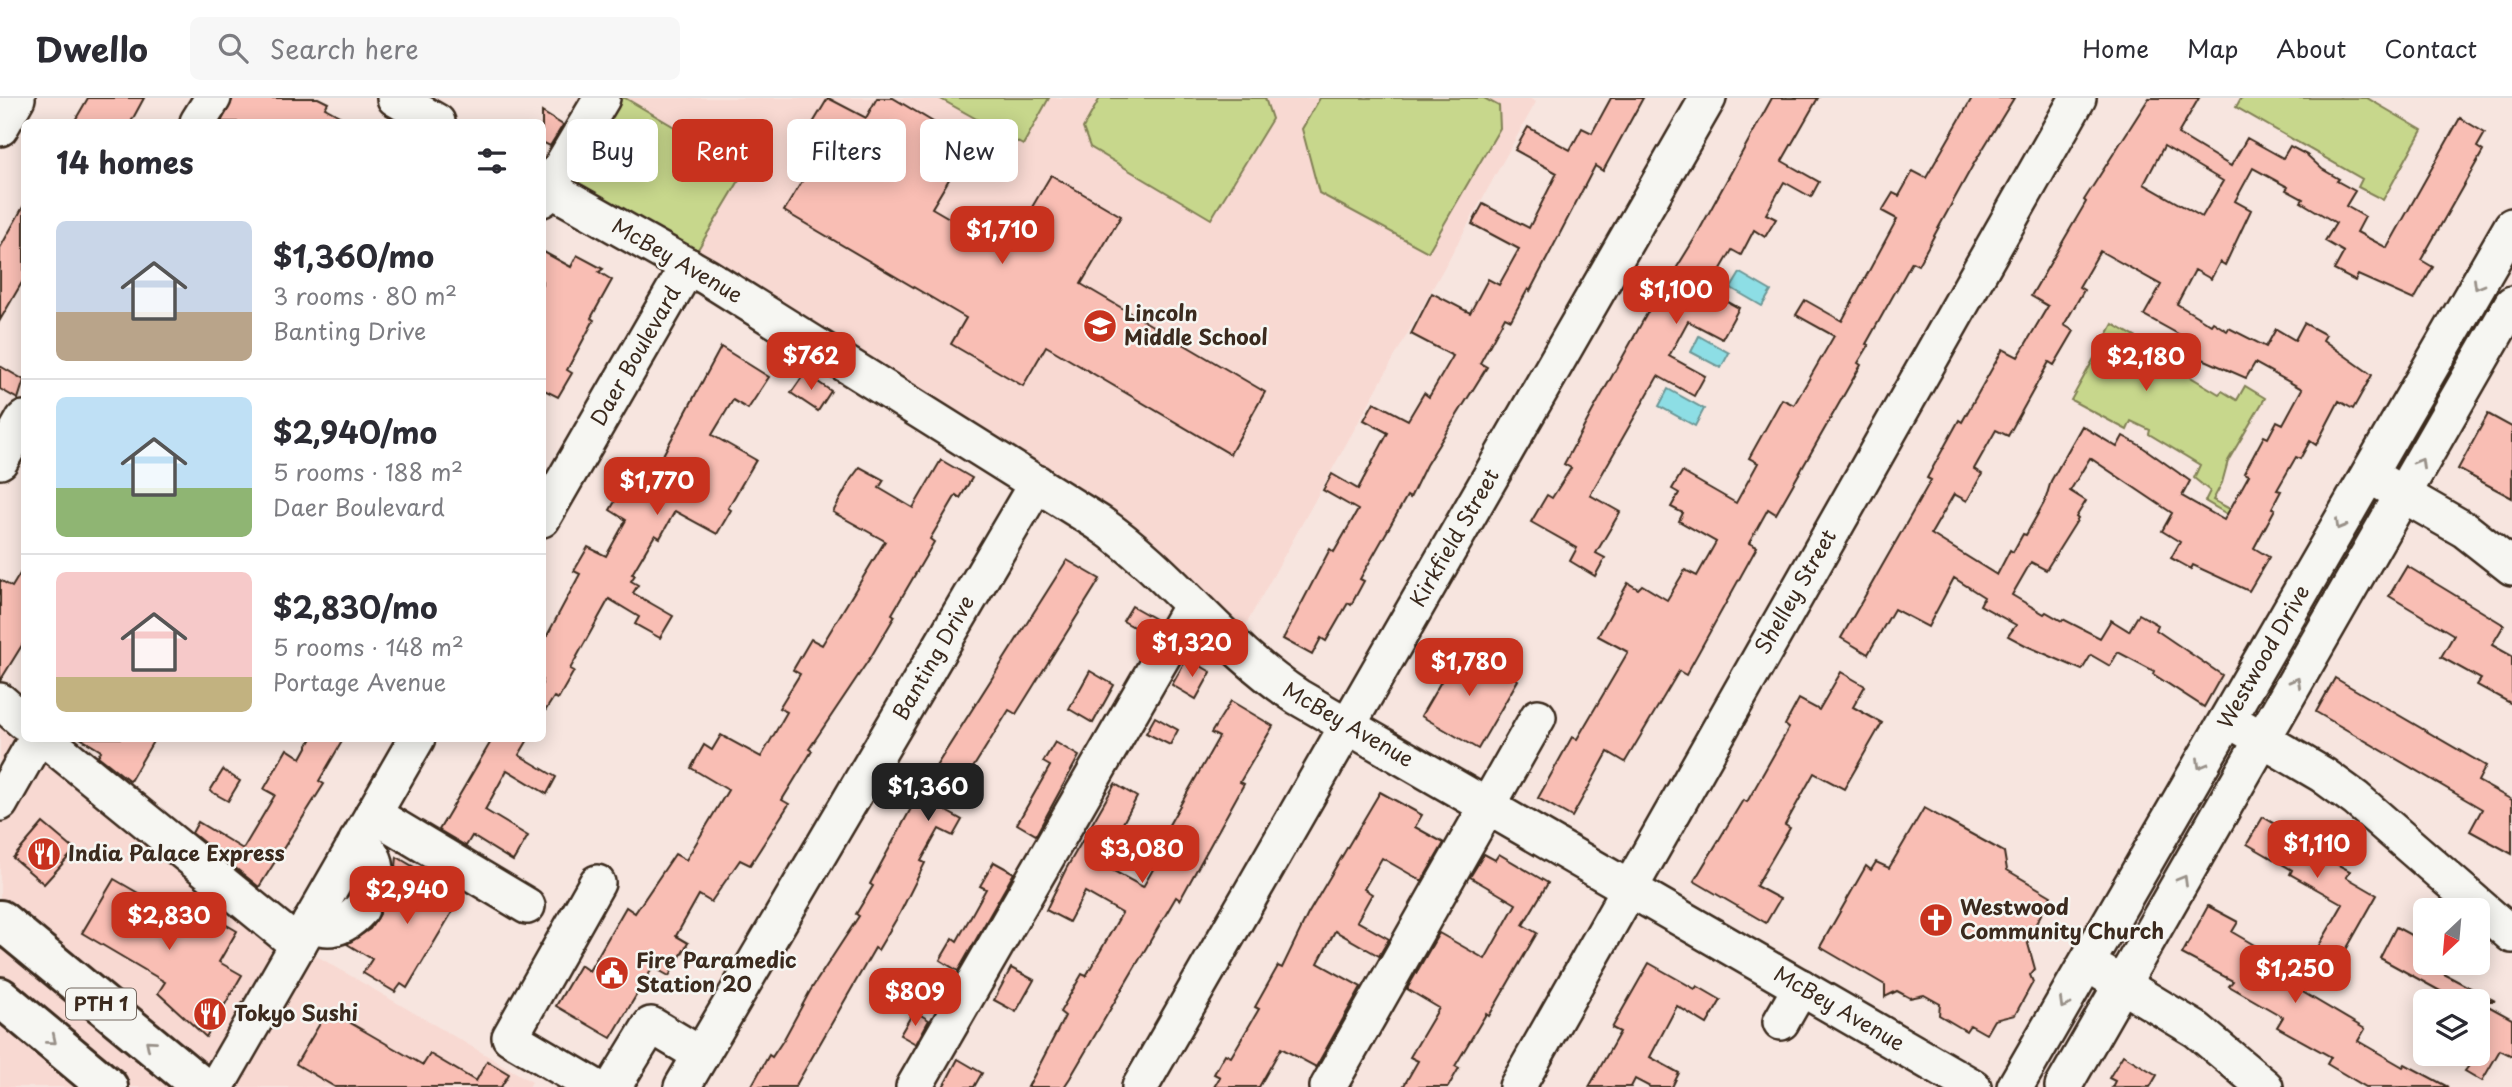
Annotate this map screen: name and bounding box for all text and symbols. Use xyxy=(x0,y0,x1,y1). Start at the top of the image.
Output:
search box xyxy=(190,17,680,80)
text: Dwello xyxy=(35,23,148,73)
icon: search xyxy=(214,29,252,67)
text: Search here xyxy=(270,29,419,68)
text: Home xyxy=(2082,30,2149,66)
text: Map xyxy=(2187,30,2238,66)
text: About xyxy=(2276,30,2346,66)
text: Contact xyxy=(2384,30,2477,66)
chip: Buy xyxy=(567,119,658,182)
chip: Rent xyxy=(672,119,773,182)
chip: Filters xyxy=(787,119,906,182)
chip: New xyxy=(920,119,1018,182)
text: 14 homes xyxy=(56,139,194,184)
icon: filters xyxy=(473,142,511,180)
pin: $1,710 xyxy=(945,206,1059,266)
street label: McBey Avenue xyxy=(607,209,749,310)
text: $1,710 xyxy=(966,211,1038,246)
text: $1,360/mo xyxy=(273,233,434,278)
icon: home xyxy=(112,249,196,333)
pin: $1,100 xyxy=(1619,266,1733,326)
text: $1,100 xyxy=(1639,271,1713,306)
text: 3 rooms · 80 m² xyxy=(273,278,457,313)
one-way arrow xyxy=(2473,278,2486,291)
street label: Daer Boulevard xyxy=(581,279,687,431)
place label: Lincoln Middle School xyxy=(1124,296,1268,352)
school or university icon: Lincoln Middle School xyxy=(1081,307,1119,345)
text: Banting Drive xyxy=(273,313,426,348)
pin: $762 xyxy=(770,332,852,392)
pin: $2,180 xyxy=(2089,334,2203,393)
text: $762 xyxy=(783,337,839,372)
text: $2,180 xyxy=(2107,338,2185,373)
text: $2,940/mo xyxy=(273,409,437,454)
icon: home xyxy=(112,425,196,509)
text: 5 rooms · 188 m² xyxy=(273,454,463,489)
one-way arrow xyxy=(2412,457,2425,470)
pin: $1,770 xyxy=(600,458,714,517)
text: $1,770 xyxy=(620,462,694,497)
street label: Kirkfield Street xyxy=(1401,462,1506,612)
text: Daer Boulevard xyxy=(273,489,445,524)
one-way arrow xyxy=(2335,518,2348,531)
street label: Shelley Street xyxy=(1745,522,1843,660)
street label: Westwood Drive xyxy=(2208,578,2316,734)
text: $2,830/mo xyxy=(273,584,438,629)
street label: Banting Drive xyxy=(883,588,981,726)
icon: home xyxy=(112,600,196,684)
pin: $1,320 xyxy=(1135,620,1249,679)
text: $1,320 xyxy=(1152,624,1232,659)
text: 5 rooms · 148 m² xyxy=(273,629,464,664)
pin: $1,780 xyxy=(1412,638,1526,698)
text: $1,780 xyxy=(1431,643,1507,678)
text: Portage Avenue xyxy=(273,664,446,699)
street label: McBey Avenue xyxy=(1278,673,1420,774)
one-way arrow xyxy=(2288,677,2301,689)
one-way arrow xyxy=(2197,757,2210,770)
pin: $1,360 xyxy=(871,764,985,823)
text: $1,360 xyxy=(888,768,968,803)
pin: $1,110 xyxy=(2260,820,2374,880)
text: $1,110 xyxy=(2284,825,2350,860)
pin: $3,080 xyxy=(1085,826,1199,885)
text: $3,080 xyxy=(1100,830,1184,865)
restaurant icon: India Palace Express xyxy=(25,835,63,873)
place label: India Palace Express xyxy=(68,836,285,868)
pin: $2,940 xyxy=(350,866,464,926)
text: $2,940 xyxy=(366,871,448,906)
one-way arrow xyxy=(2175,874,2188,887)
place label: Westwood Community Church xyxy=(1960,890,2164,946)
pin: $2,830 xyxy=(112,892,226,952)
text: $2,830 xyxy=(127,897,211,932)
north arrow xyxy=(2413,898,2490,975)
map controls xyxy=(2413,898,2490,1066)
church icon: Westwood Community Church xyxy=(1917,901,1955,939)
place label: Fire Paramedic Station 20 xyxy=(636,943,797,999)
pin: $1,250 xyxy=(2238,946,2352,1005)
text: $1,250 xyxy=(2256,950,2334,985)
public building icon: Fire Paramedic Station 20 xyxy=(593,954,631,992)
street label: McBey Avenue xyxy=(1769,957,1911,1058)
pin: $809 xyxy=(874,968,956,1028)
text: $809 xyxy=(885,973,945,1008)
road number: PTH 1 xyxy=(66,988,136,1020)
button: layers xyxy=(2413,989,2490,1066)
restaurant icon: Tokyo Sushi xyxy=(191,995,229,1033)
place label: Tokyo Sushi xyxy=(234,996,358,1028)
one-way arrow xyxy=(2059,997,2072,1010)
one-way arrow xyxy=(44,1032,57,1044)
one-way arrow xyxy=(145,1039,157,1052)

